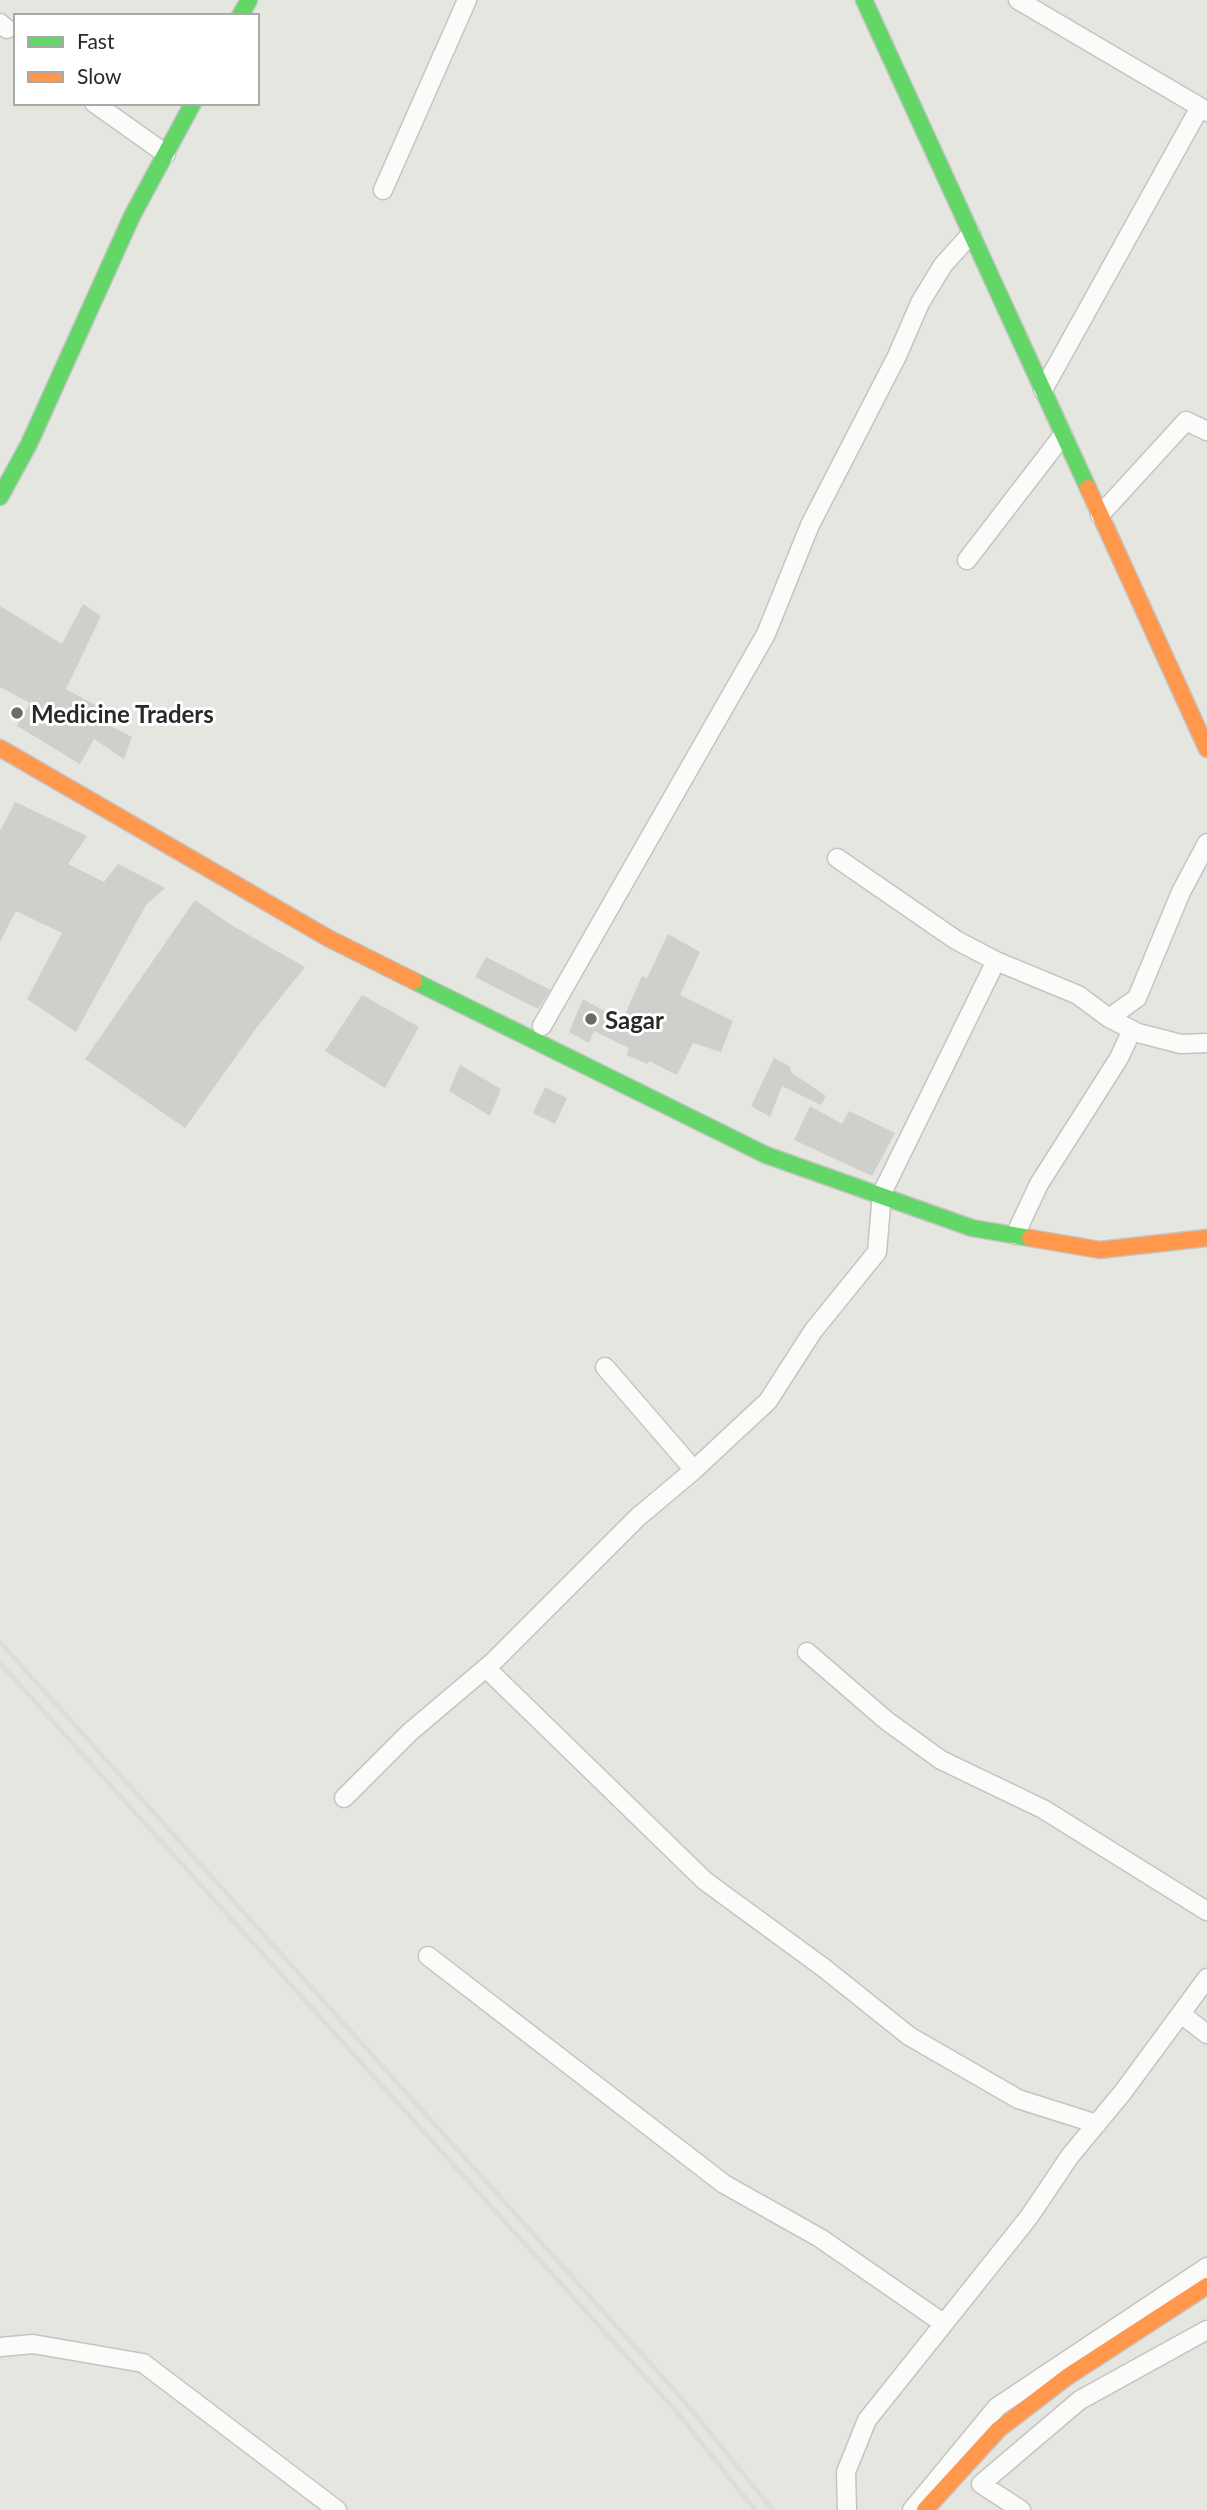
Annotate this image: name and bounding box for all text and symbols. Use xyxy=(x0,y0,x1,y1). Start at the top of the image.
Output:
legend xyxy=(14,14,259,105)
text: Fast xyxy=(77,28,115,53)
text: Slow xyxy=(77,63,122,88)
place label: Medicine Traders xyxy=(31,699,214,728)
marker: Medicine Traders xyxy=(9,705,25,721)
place label: Sagar xyxy=(605,1005,664,1034)
marker: Sagar xyxy=(583,1011,599,1027)

